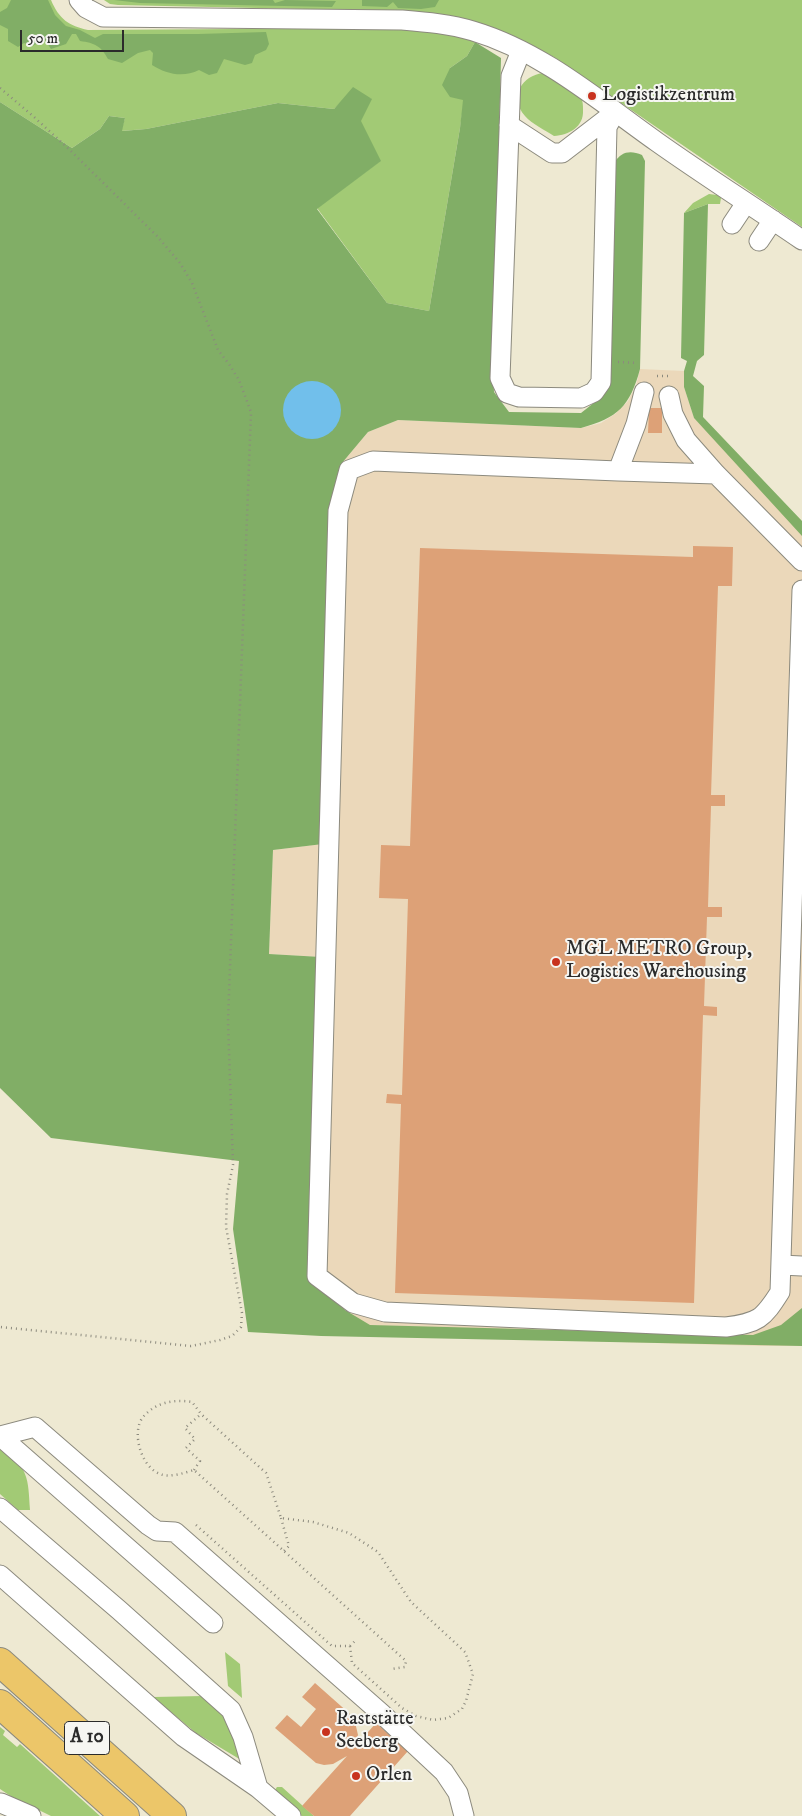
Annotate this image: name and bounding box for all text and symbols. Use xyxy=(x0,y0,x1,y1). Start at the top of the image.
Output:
scale bar xyxy=(22,20,126,52)
text: 50 m xyxy=(28,29,58,48)
place label: Logistikzentrum xyxy=(602,84,735,108)
marker: Logistikzentrum xyxy=(586,90,598,102)
place label: MGL METRO Group, Logistics Warehousing xyxy=(566,938,752,985)
marker: MGL METRO Group, Logistics Warehousing xyxy=(550,956,562,968)
place label: Raststätte Seeberg xyxy=(336,1708,414,1755)
road number: A 10 xyxy=(64,1722,110,1755)
marker: Raststätte Seeberg xyxy=(320,1726,332,1738)
place label: Orlen xyxy=(366,1764,412,1788)
marker: Orlen xyxy=(350,1770,362,1782)

